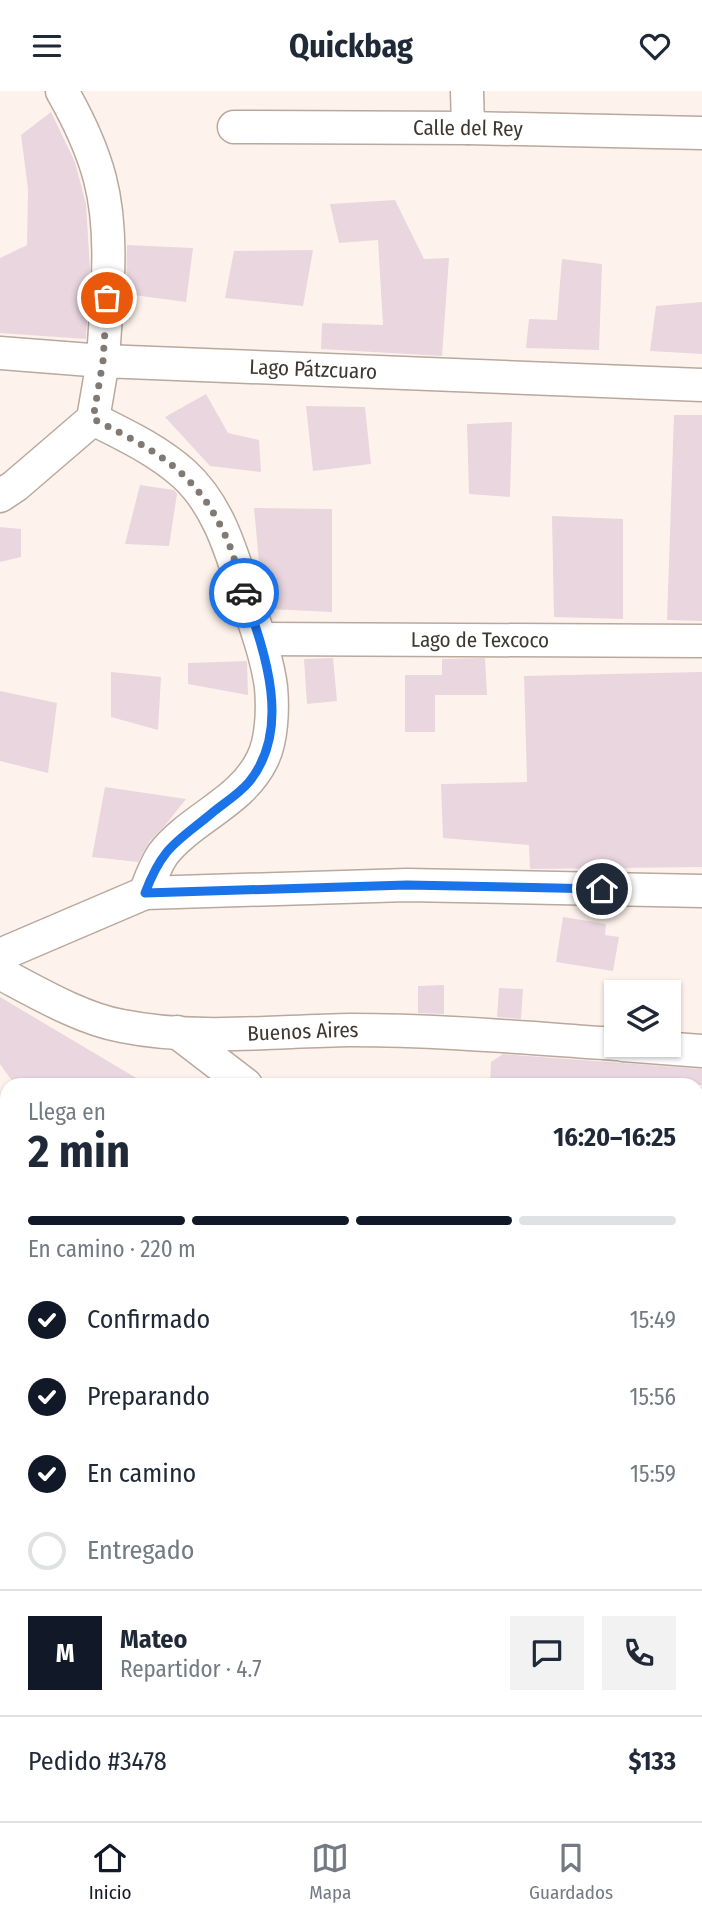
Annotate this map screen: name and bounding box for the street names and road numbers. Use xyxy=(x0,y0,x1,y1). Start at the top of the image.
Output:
street label: Calle del Rey xyxy=(413,115,524,142)
street label: Lago Pátzcuaro xyxy=(249,354,378,385)
street label: Lago de Texcoco xyxy=(411,627,549,653)
street label: Buenos Aires xyxy=(247,1017,359,1047)

